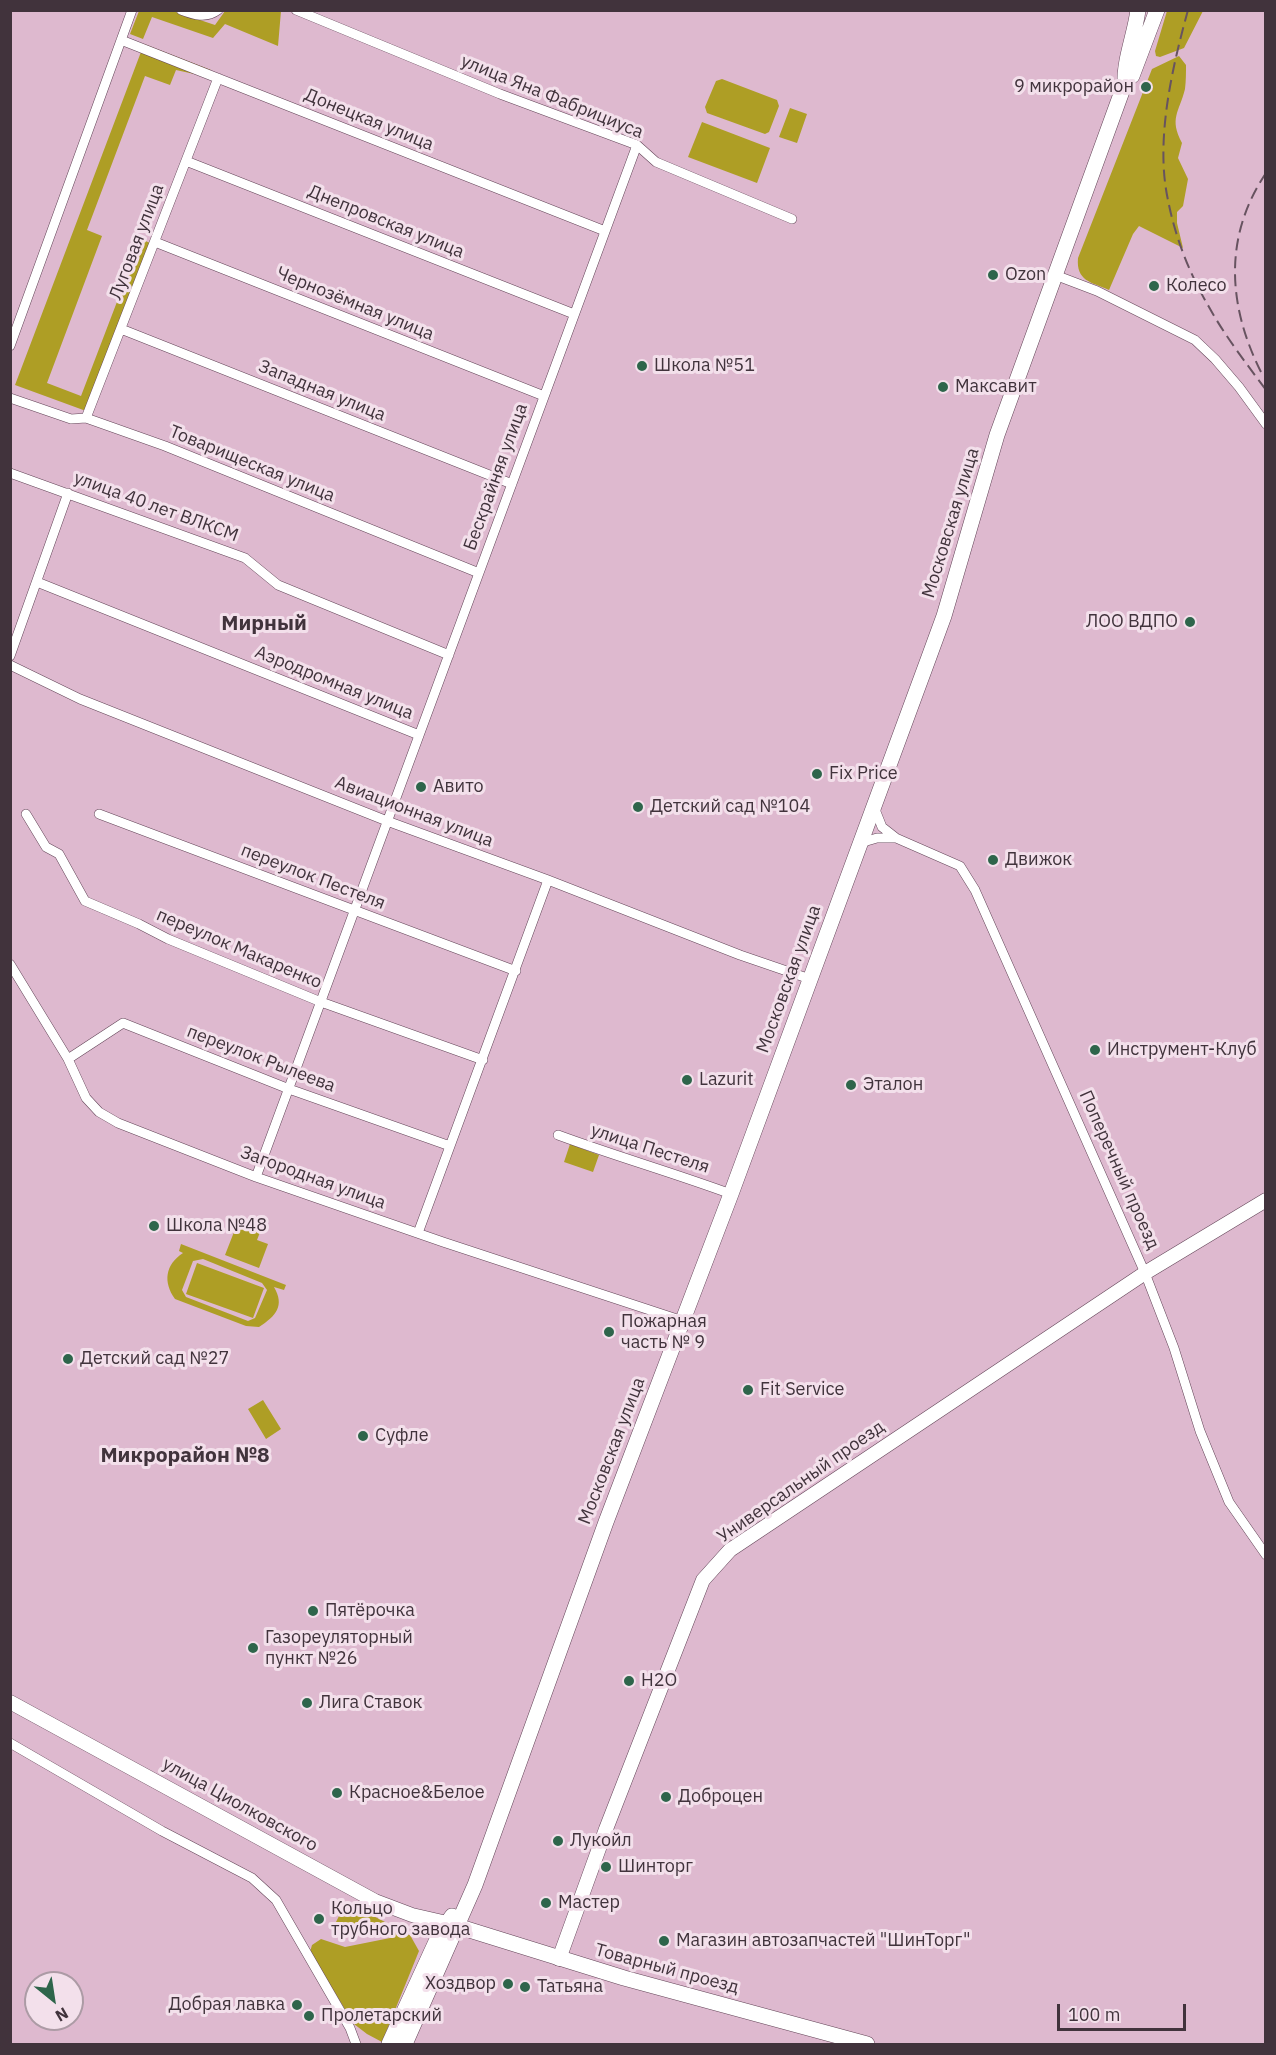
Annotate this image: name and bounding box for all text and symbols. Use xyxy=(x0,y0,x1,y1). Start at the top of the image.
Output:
street label: улица Яна Фабрициуса xyxy=(458,50,646,144)
place label: 9 микрорайон xyxy=(1014,76,1134,98)
marker: 9 микрорайон xyxy=(1139,80,1153,94)
street label: Донецкая улица xyxy=(301,84,437,156)
street label: Луговая улица xyxy=(105,181,169,303)
street label: Днепровская улица xyxy=(305,181,467,263)
street label: Чернозёмная улица xyxy=(273,263,437,345)
place label: Ozon xyxy=(1005,264,1046,286)
marker: Ozon xyxy=(986,268,1000,282)
place label: Колесо xyxy=(1166,275,1227,297)
marker: Колесо xyxy=(1147,279,1161,293)
place label: Школа №51 xyxy=(654,355,755,377)
street label: Западная улица xyxy=(255,356,389,426)
marker: Школа №51 xyxy=(635,359,649,373)
place label: Максавит xyxy=(955,376,1037,398)
marker: Максавит xyxy=(936,380,950,394)
street label: Бескрайняя улица xyxy=(459,401,533,553)
street label: Товарищеская улица xyxy=(166,421,338,507)
street label: Московская улица xyxy=(918,445,984,601)
street label: улица 40 лет ВЛКСМ xyxy=(71,467,241,547)
district label: Мирный xyxy=(221,611,307,637)
place label: ЛОО ВДПО xyxy=(1086,611,1178,633)
marker: ЛОО ВДПО xyxy=(1183,615,1197,629)
street label: Аэродромная улица xyxy=(252,641,416,725)
place label: Fix Price xyxy=(829,763,898,785)
marker: Fix Price xyxy=(810,767,824,781)
street label: Авиационная улица xyxy=(332,772,496,852)
place label: Авито xyxy=(433,776,484,798)
marker: Авито xyxy=(414,780,428,794)
place label: Детский сад №104 xyxy=(650,796,810,818)
marker: Детский сад №104 xyxy=(631,800,645,814)
street label: переулок Пестеля xyxy=(238,840,388,914)
place label: Движок xyxy=(1005,849,1072,871)
marker: Движок xyxy=(986,853,1000,867)
street label: Московская улица xyxy=(752,902,826,1056)
street label: переулок Макаренко xyxy=(153,904,325,994)
street label: переулок Рылеева xyxy=(184,1021,338,1097)
place label: Инструмент-Клуб xyxy=(1107,1039,1257,1061)
marker: Инструмент-Клуб xyxy=(1088,1043,1102,1057)
place label: Lazurit xyxy=(699,1069,754,1091)
marker: Lazurit xyxy=(680,1073,694,1087)
place label: Эталон xyxy=(863,1074,923,1096)
marker: Эталон xyxy=(844,1078,858,1092)
street label: Поперечный проезд xyxy=(1074,1087,1164,1253)
street label: улица Пестеля xyxy=(588,1120,712,1178)
street label: Загородная улица xyxy=(237,1142,389,1214)
place label: Школа №48 xyxy=(166,1215,267,1237)
marker: Школа №48 xyxy=(147,1219,161,1233)
place label: Пожарная часть № 9 xyxy=(621,1311,707,1354)
marker: Пожарная часть № 9 xyxy=(602,1325,616,1339)
place label: Детский сад №27 xyxy=(80,1348,229,1370)
marker: Детский сад №27 xyxy=(61,1352,75,1366)
street label: Московская улица xyxy=(574,1374,650,1528)
place label: Fit Service xyxy=(760,1379,844,1401)
marker: Fit Service xyxy=(741,1383,755,1397)
street label: Универсальный проезд xyxy=(713,1416,889,1548)
place label: Суфле xyxy=(375,1425,429,1447)
marker: Суфле xyxy=(356,1429,370,1443)
district label: Микрорайон №8 xyxy=(100,1443,270,1469)
place label: Пятёрочка xyxy=(325,1600,415,1622)
marker: Пятёрочка xyxy=(306,1604,320,1618)
place label: Газореуляторный пункт №26 xyxy=(265,1627,413,1670)
marker: Газореуляторный пункт №26 xyxy=(246,1641,260,1655)
place label: Н2О xyxy=(641,1670,677,1692)
marker: Н2О xyxy=(622,1674,636,1688)
place label: Лига Ставок xyxy=(319,1692,422,1714)
marker: Лига Ставок xyxy=(300,1696,314,1710)
street label: улица Циолковского xyxy=(159,1753,321,1857)
place label: Красное&Белое xyxy=(349,1782,485,1804)
marker: Красное&Белое xyxy=(330,1786,344,1800)
place label: Доброцен xyxy=(678,1786,763,1808)
marker: Доброцен xyxy=(659,1790,673,1804)
place label: Лукойл xyxy=(570,1830,632,1852)
marker: Лукойл xyxy=(551,1834,565,1848)
place label: Шинторг xyxy=(618,1856,693,1878)
marker: Шинторг xyxy=(599,1860,613,1874)
place label: Мастер xyxy=(558,1892,620,1914)
marker: Мастер xyxy=(539,1896,553,1910)
place label: Кольцо трубного завода xyxy=(331,1898,470,1940)
marker: Кольцо трубного завода xyxy=(312,1912,326,1926)
place label: Магазин автозапчастей "ШинТорг" xyxy=(676,1930,970,1952)
marker: Магазин автозапчастей "ШинТорг" xyxy=(657,1934,671,1948)
street label: Товарный проезд xyxy=(593,1939,741,1999)
north arrow xyxy=(24,1971,84,2031)
place label: Хоздвор xyxy=(425,1973,496,1995)
place label: Татьяна xyxy=(537,1976,603,1998)
marker: Хоздвор xyxy=(501,1977,515,1991)
marker: Татьяна xyxy=(518,1980,532,1994)
scale bar xyxy=(1060,1992,1189,2030)
place label: Добрая лавка xyxy=(169,1994,285,2016)
marker: Добрая лавка xyxy=(290,1998,304,2012)
text: N xyxy=(52,2003,72,2026)
text: 100 m xyxy=(1068,2003,1120,2026)
place label: Пролетарский xyxy=(321,2005,442,2027)
marker: Пролетарский xyxy=(302,2009,316,2023)

